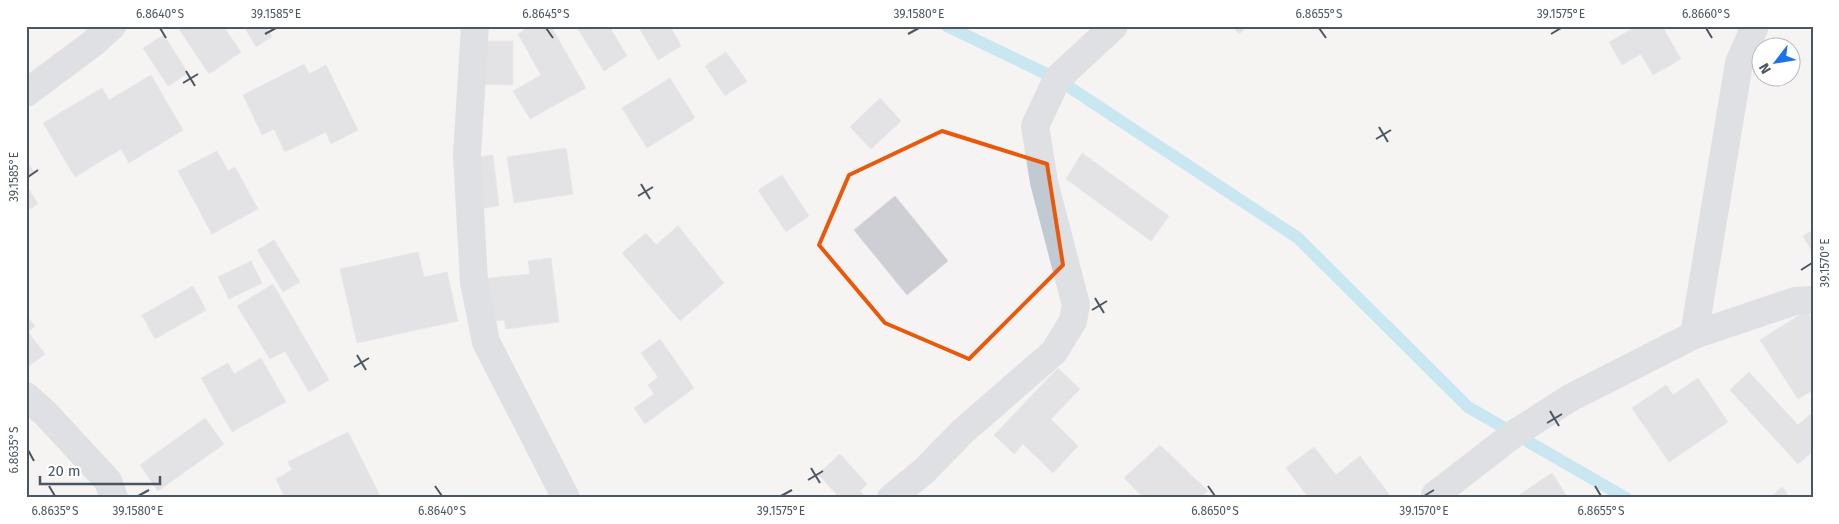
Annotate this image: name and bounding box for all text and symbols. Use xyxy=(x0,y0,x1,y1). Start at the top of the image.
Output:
text: 6.8640°S xyxy=(136,7,185,21)
text: 39.1585°E xyxy=(251,7,301,21)
text: 6.8645°S xyxy=(522,7,570,21)
text: 39.1580°E xyxy=(893,7,945,21)
text: 6.8655°S xyxy=(1296,7,1343,21)
text: 39.1575°E xyxy=(1537,7,1585,21)
text: 6.8660°S xyxy=(1682,7,1731,21)
north arrow xyxy=(1752,38,1802,88)
text: N xyxy=(1756,60,1775,77)
text: 39.1585°E xyxy=(7,152,21,202)
text: 39.1570°E xyxy=(1818,238,1832,288)
text: 6.8635°S xyxy=(7,426,21,473)
scale bar xyxy=(40,454,160,486)
text: 20 m xyxy=(48,462,81,480)
text: 6.8635°S xyxy=(32,504,79,518)
text: 39.1580°E xyxy=(112,504,164,518)
text: 6.8640°S xyxy=(418,504,467,518)
text: 39.1575°E xyxy=(757,504,805,518)
text: 6.8650°S xyxy=(1191,504,1239,518)
text: 39.1570°E xyxy=(1399,504,1449,518)
text: 6.8655°S xyxy=(1578,504,1625,518)

